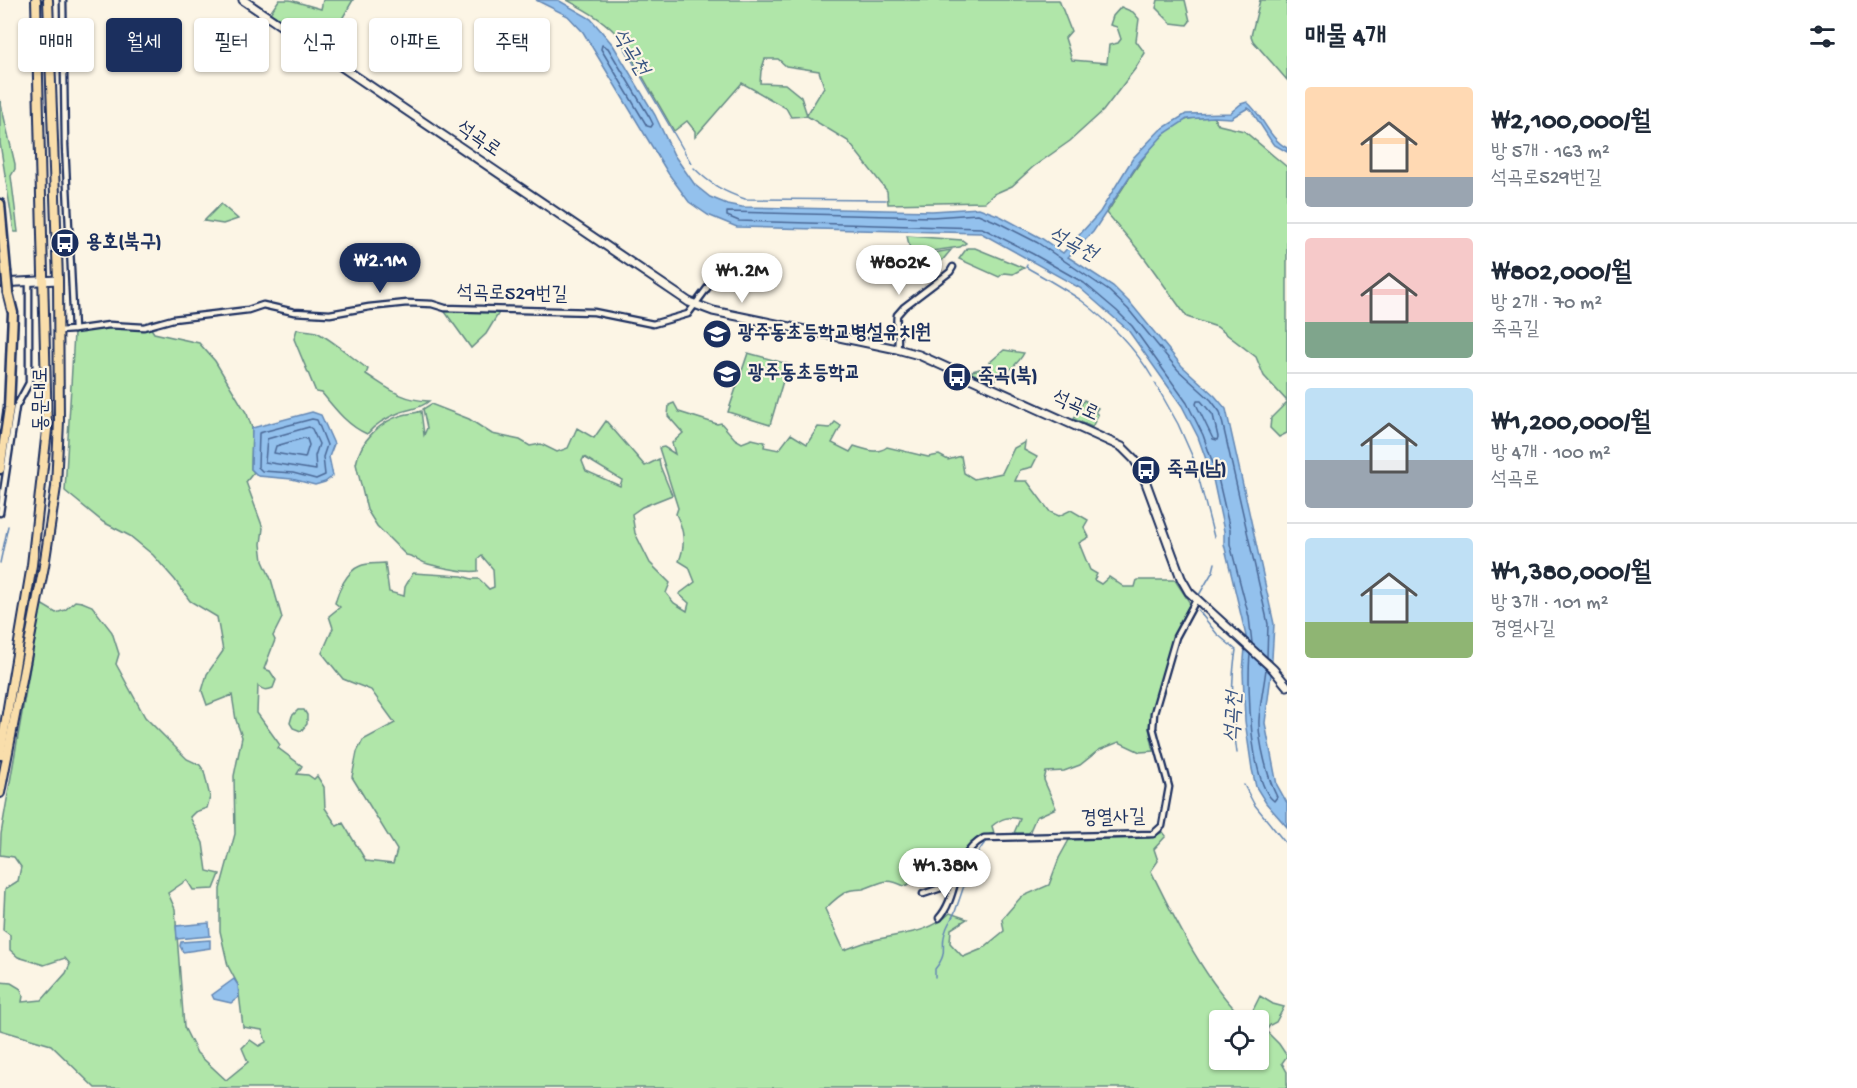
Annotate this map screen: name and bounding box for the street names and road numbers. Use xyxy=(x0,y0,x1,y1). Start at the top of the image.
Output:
street label: 석곡로 xyxy=(452,117,504,163)
street label: 석곡로529번길 xyxy=(456,283,568,307)
street label: 동문대로 xyxy=(31,367,54,431)
street label: 석곡로 xyxy=(1048,387,1102,427)
street label: 경열사길 xyxy=(1080,806,1146,832)

